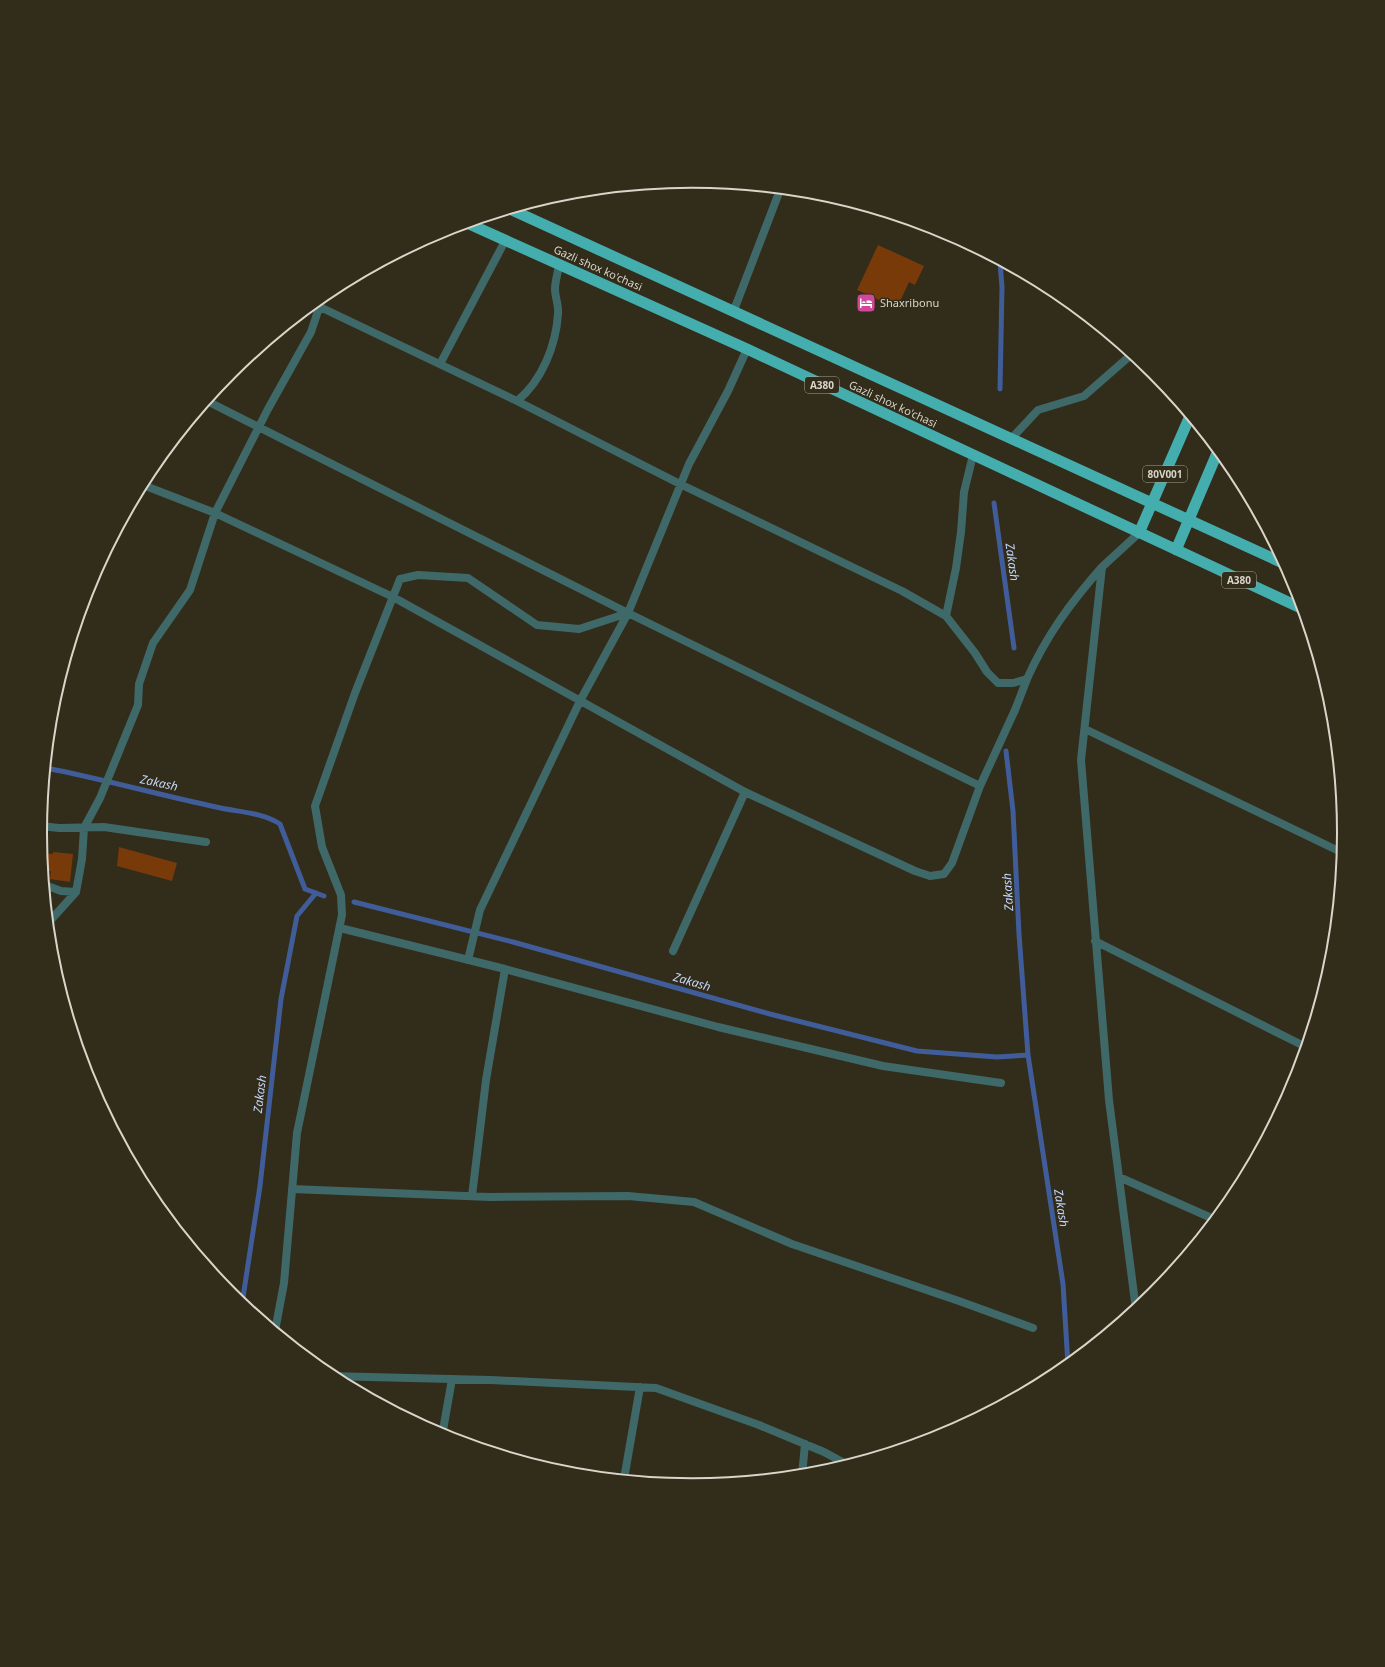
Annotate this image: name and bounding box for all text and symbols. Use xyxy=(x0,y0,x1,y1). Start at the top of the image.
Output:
street label: Gazli shox ko'chasi xyxy=(551,241,645,294)
hotel icon: Shaxribonu xyxy=(855,292,877,314)
place label: Shaxribonu xyxy=(880,295,939,310)
road number: A380 xyxy=(805,377,839,393)
street label: Gazli shox ko'chasi xyxy=(847,377,940,431)
road number: 80V001 xyxy=(1143,466,1187,482)
water label: Zakash xyxy=(1001,541,1024,582)
road number: A380 xyxy=(1222,572,1256,588)
water label: Zakash xyxy=(138,770,180,795)
water label: Zakash xyxy=(998,872,1017,913)
water label: Zakash xyxy=(671,968,713,995)
water label: Zakash xyxy=(249,1074,270,1115)
water label: Zakash xyxy=(1050,1187,1073,1228)

